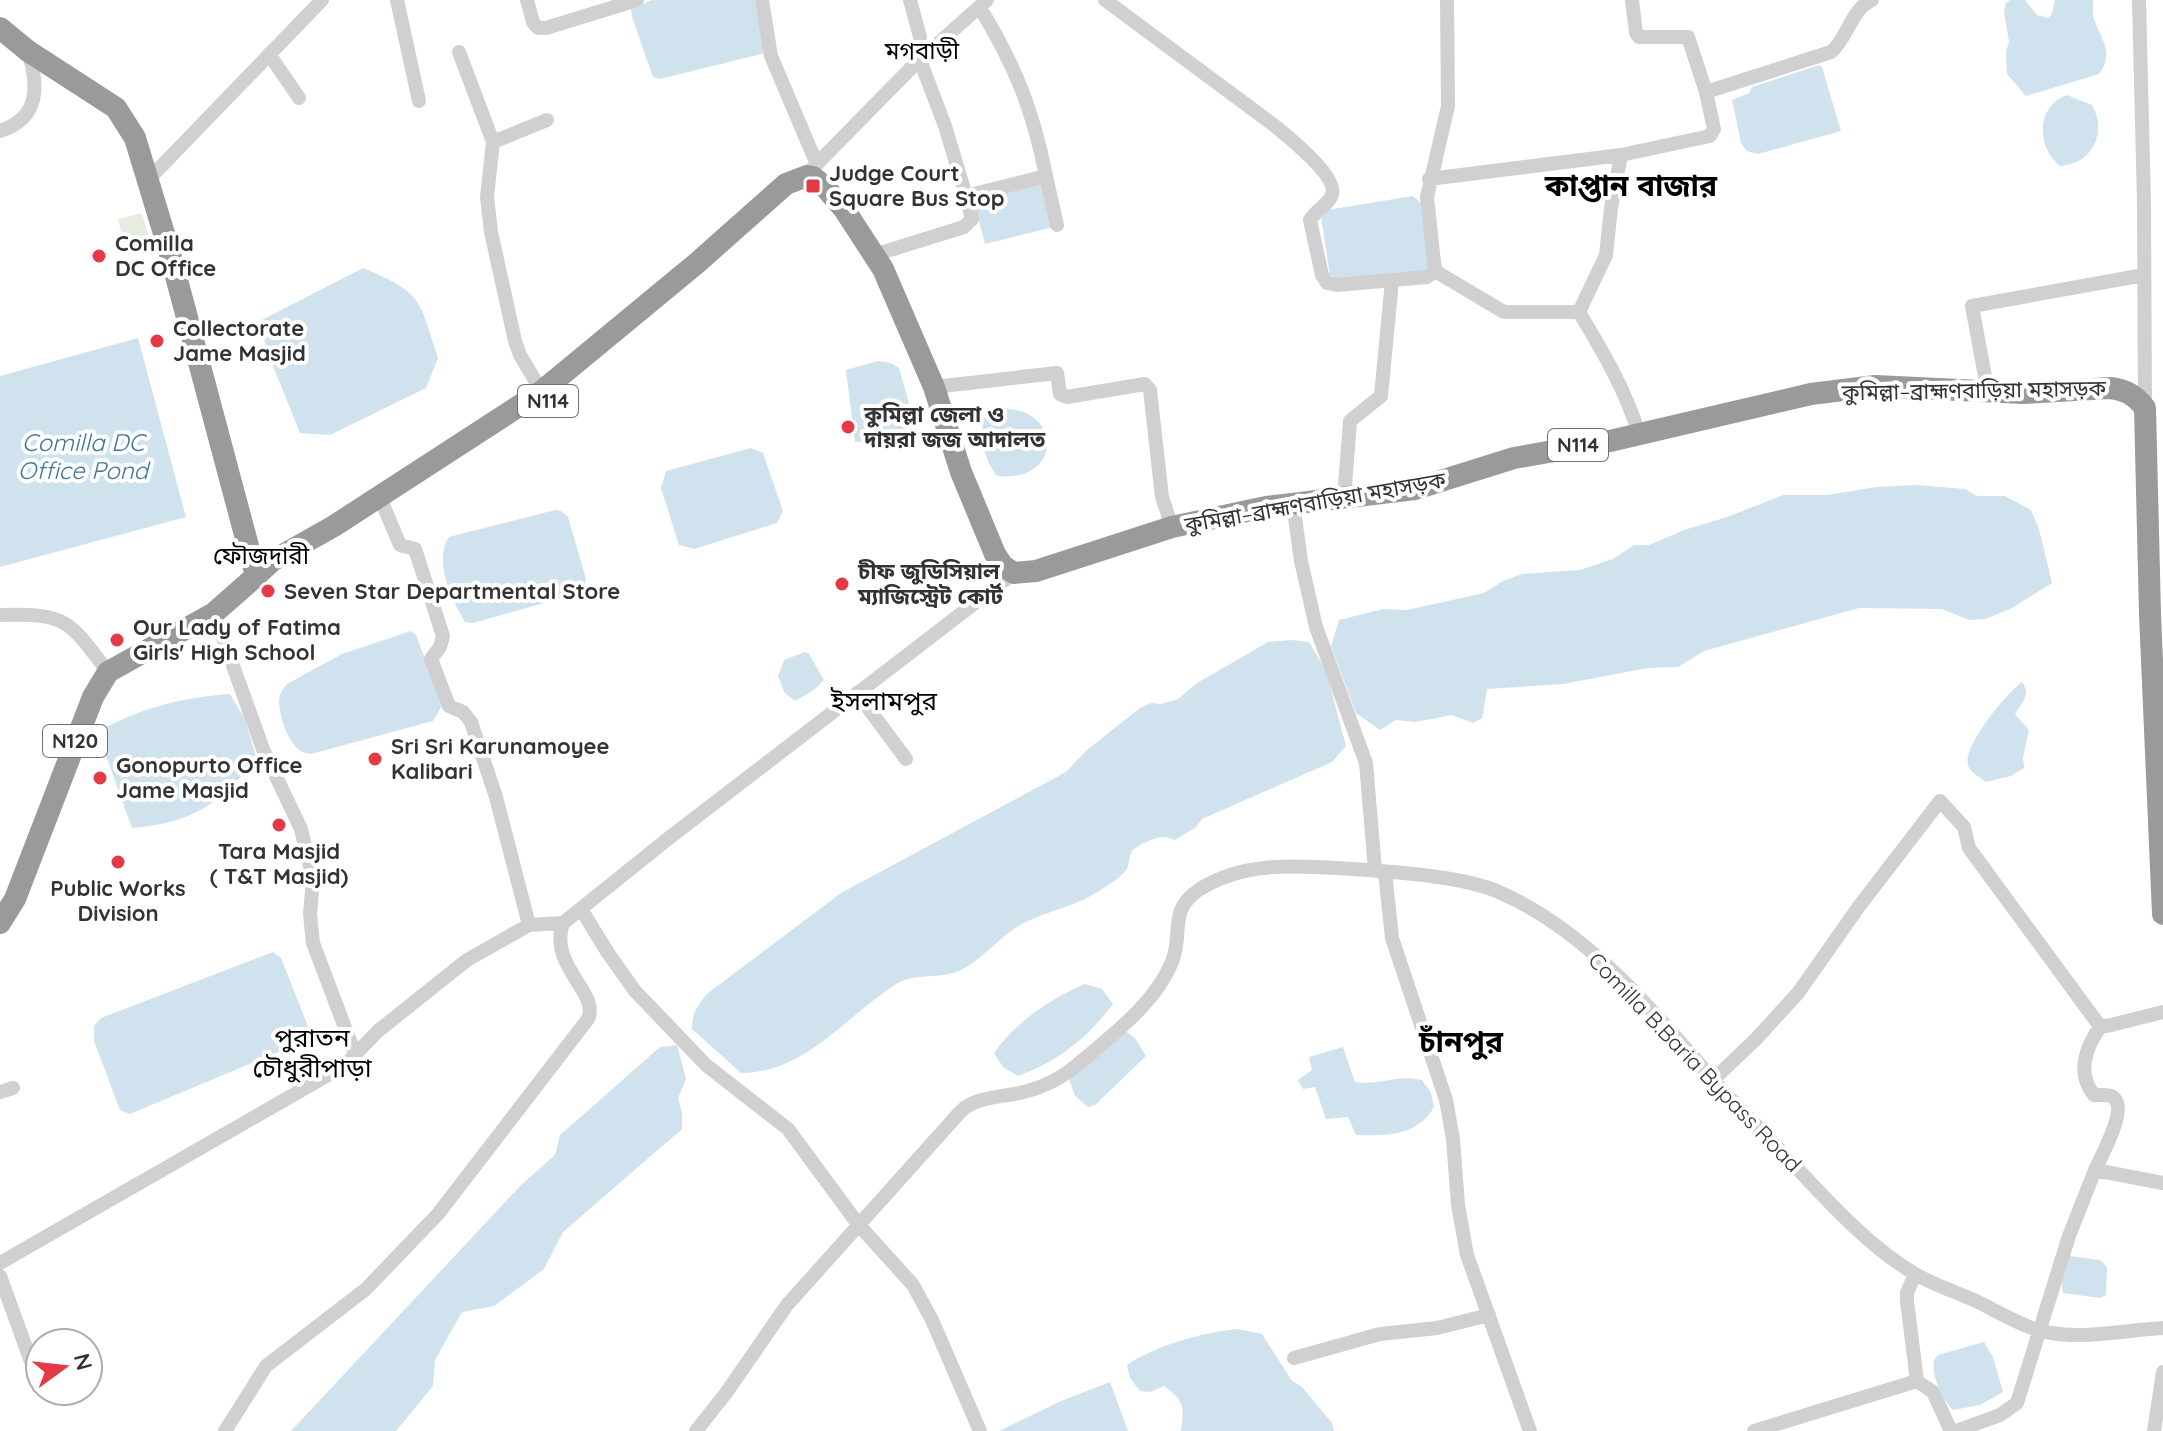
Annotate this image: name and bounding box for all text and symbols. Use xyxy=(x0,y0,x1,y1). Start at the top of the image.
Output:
district label: মগবাড়ী xyxy=(884,35,960,65)
place label: Judge Court Square Bus Stop xyxy=(829,159,1005,212)
district label: কাপ্তান বাজার xyxy=(1544,166,1718,204)
marker: Judge Court Square Bus Stop xyxy=(804,177,822,195)
place label: Comilla DC Office xyxy=(115,229,216,282)
marker: Comilla DC Office xyxy=(90,247,108,265)
place label: Collectorate Jame Masjid xyxy=(173,314,306,367)
marker: Collectorate Jame Masjid xyxy=(148,332,166,350)
street label: কুমিল্লা–ব্রাহ্মণবাড়িয়া মহাসড়ক xyxy=(1841,374,2107,406)
road number: N114 xyxy=(518,385,578,417)
place label: কুমিল্লা জেলা ও দায়রা জজ আদালত xyxy=(863,400,1046,453)
marker: কুমিল্লা জেলা ও দায়রা জজ আদালত xyxy=(839,418,857,436)
water label: Comilla DC Office Pond xyxy=(18,427,152,485)
road number: N114 xyxy=(1548,429,1608,461)
street label: কুমিল্লা–ব্রাহ্মণবাড়িয়া মহাসড়ক xyxy=(1181,465,1448,539)
district label: ফৌজদারী xyxy=(213,540,310,570)
place label: চীফ জুডিসিয়াল ম্যাজিস্ট্রেট কোর্ট xyxy=(857,557,1004,610)
marker: চীফ জুডিসিয়াল ম্যাজিস্ট্রেট কোর্ট xyxy=(833,575,851,593)
place label: Seven Star Departmental Store xyxy=(284,577,620,605)
marker: Seven Star Departmental Store xyxy=(259,582,277,600)
place label: Our Lady of Fatima Girls' High School xyxy=(133,613,341,666)
marker: Our Lady of Fatima Girls' High School xyxy=(108,631,126,649)
district label: ইসলামপুর xyxy=(830,684,938,717)
road number: N120 xyxy=(43,725,107,757)
place label: Sri Sri Karunamoyee Kalibari xyxy=(391,732,609,785)
marker: Sri Sri Karunamoyee Kalibari xyxy=(366,750,384,768)
place label: Gonopurto Office Jame Masjid xyxy=(116,751,302,804)
marker: Gonopurto Office Jame Masjid xyxy=(91,769,109,787)
marker: Tara Masjid ( T&T Masjid) xyxy=(270,816,288,834)
place label: Tara Masjid ( T&T Masjid) xyxy=(210,837,348,890)
marker: Public Works Division xyxy=(109,853,127,871)
place label: Public Works Division xyxy=(50,874,186,927)
street label: Comilla B.Baria Bypass Road xyxy=(1582,946,1808,1178)
district label: পুরাতন চৌধুরীপাড়া xyxy=(252,1021,373,1084)
district label: চাঁনপুর xyxy=(1418,1022,1504,1060)
north arrow xyxy=(24,1327,104,1407)
text: N xyxy=(68,1350,99,1373)

